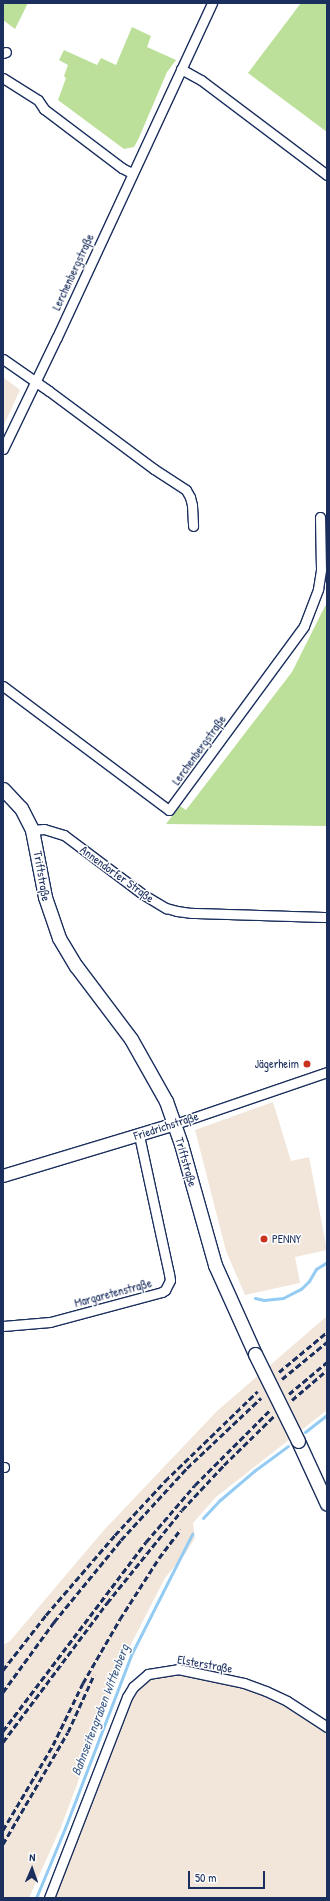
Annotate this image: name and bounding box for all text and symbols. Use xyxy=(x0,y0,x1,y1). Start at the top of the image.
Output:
street label: Lerchenbergstraße xyxy=(49,232,97,312)
street label: Lerchenbergstraße xyxy=(169,712,229,788)
street label: Annendorfer Straße xyxy=(77,842,157,906)
street label: Triftstraße xyxy=(31,850,53,902)
place label: Jägerheim xyxy=(254,1057,299,1071)
marker: Jägerheim xyxy=(302,1059,312,1069)
street label: Friedrichstraße xyxy=(132,1109,200,1143)
street label: Triftstraße xyxy=(172,1136,200,1188)
place label: PENNY xyxy=(272,1232,301,1246)
marker: PENNY xyxy=(259,1234,269,1244)
street label: Margaretenstraße xyxy=(73,1276,153,1310)
water label: Bahnseitengraben Wittenberg xyxy=(68,1642,132,1778)
street label: Elsterstraße xyxy=(176,1652,234,1676)
north arrow xyxy=(12,1849,52,1889)
text: N xyxy=(29,1850,36,1864)
scale bar xyxy=(190,1863,267,1889)
text: 50 m xyxy=(195,1869,216,1886)

